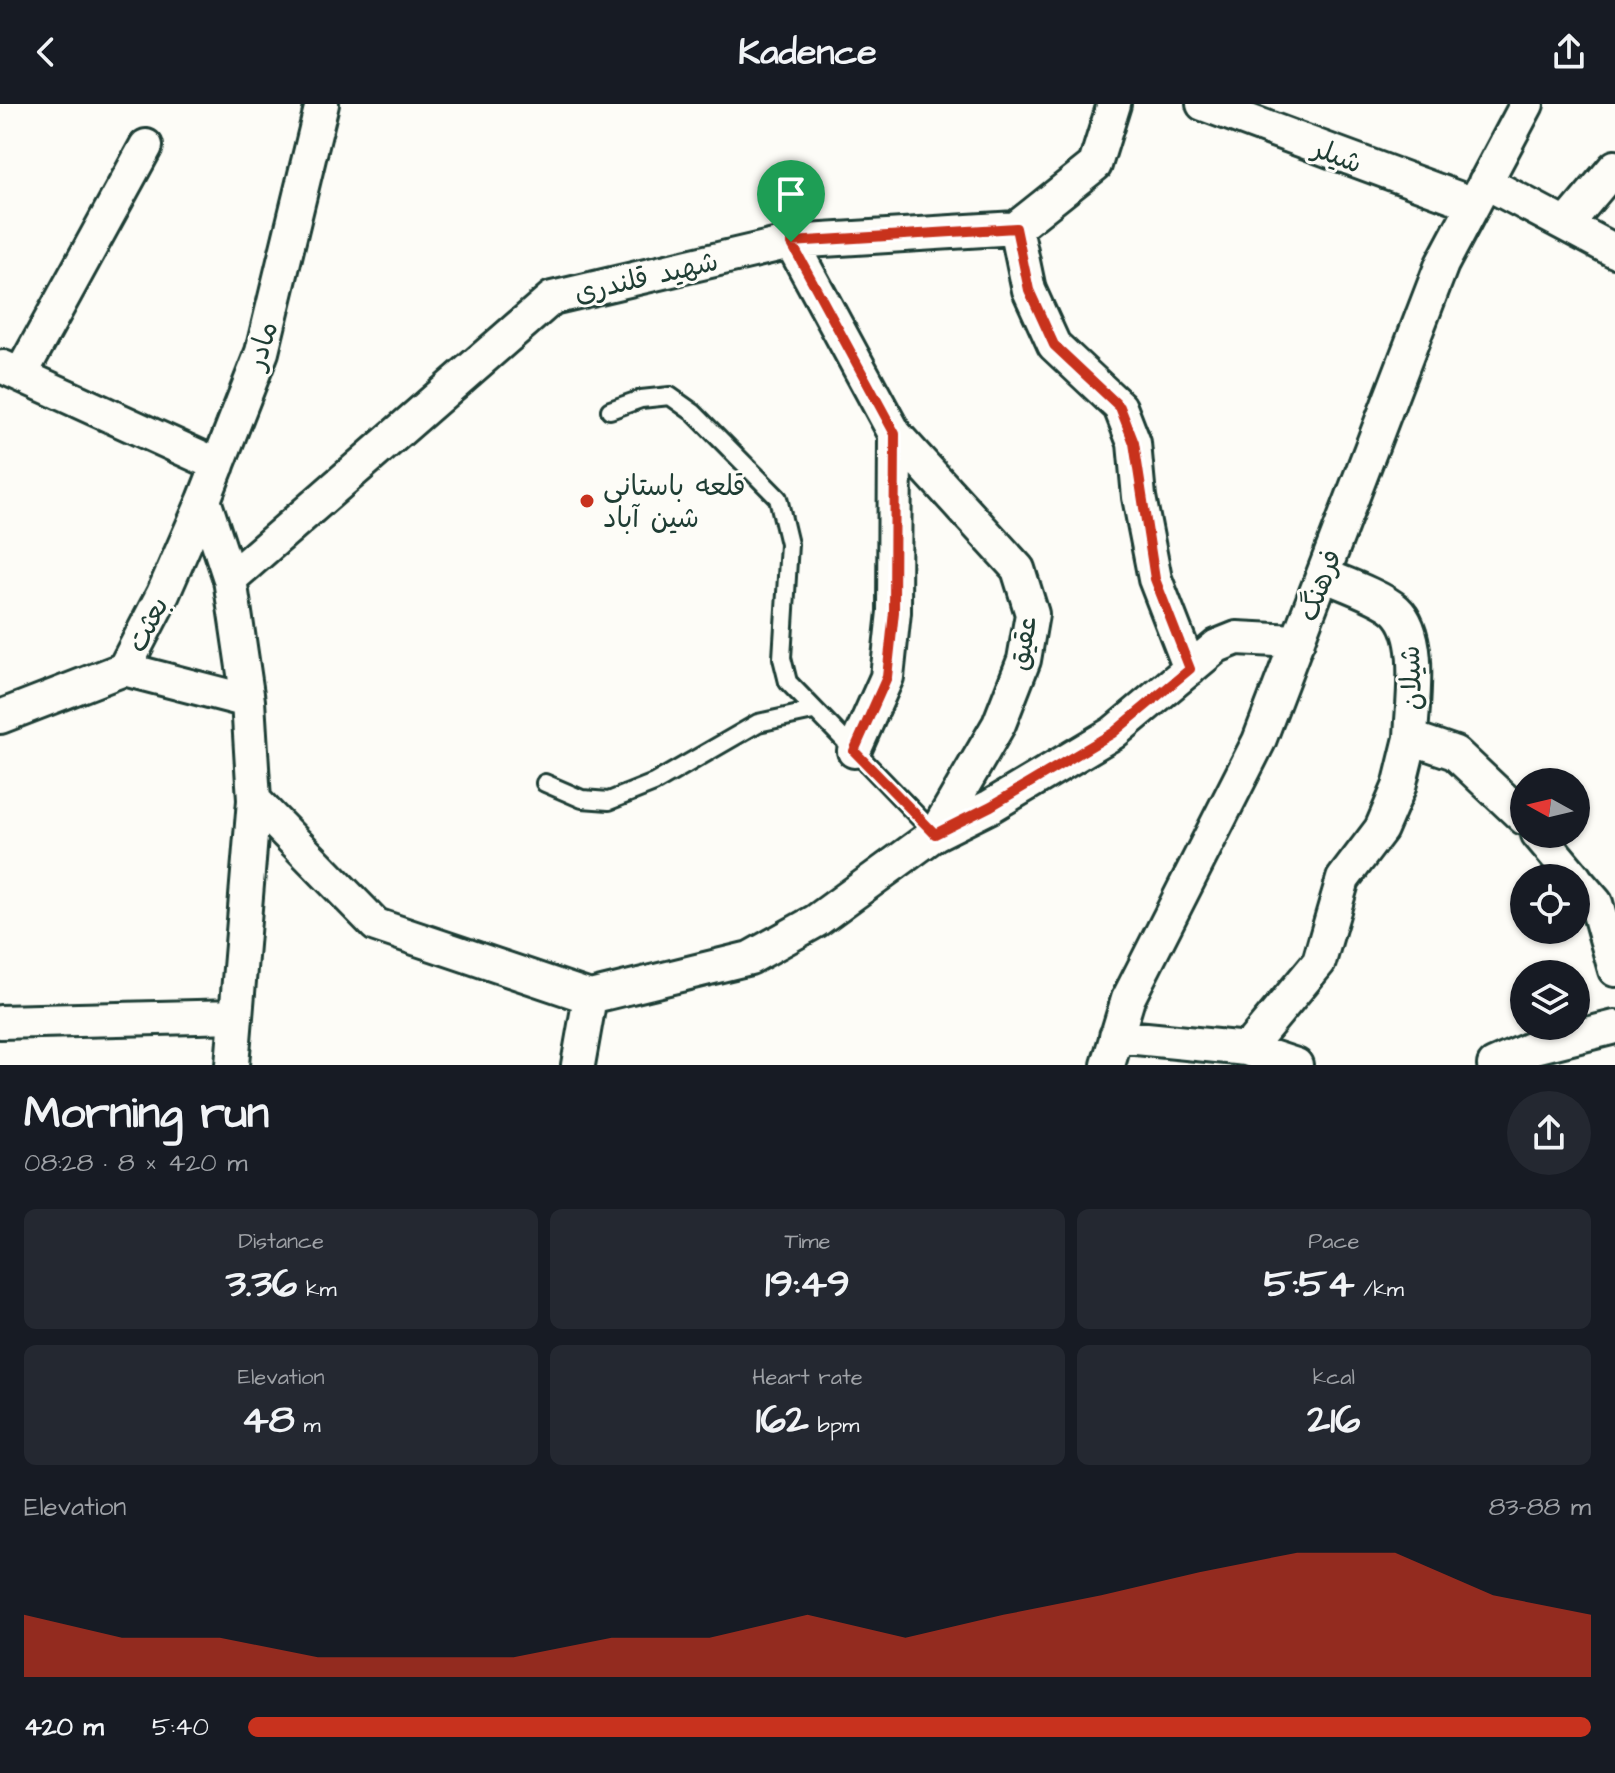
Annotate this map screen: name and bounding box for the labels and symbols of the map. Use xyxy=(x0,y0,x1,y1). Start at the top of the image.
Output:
street label: شیلر xyxy=(1306,129,1367,183)
pin xyxy=(757,160,825,242)
street label: شهید قلندری xyxy=(570,242,722,313)
street label: مادر xyxy=(236,317,288,376)
place label: قلعه باستانی شین آباد xyxy=(603,467,746,538)
marker: قلعه باستانی شین آباد xyxy=(578,492,596,510)
street label: فرهنگ xyxy=(1289,544,1352,627)
street label: بعثت xyxy=(118,590,179,659)
street label: عقیق xyxy=(999,613,1047,674)
street label: شیلان xyxy=(1391,645,1432,711)
north arrow xyxy=(1510,768,1590,848)

